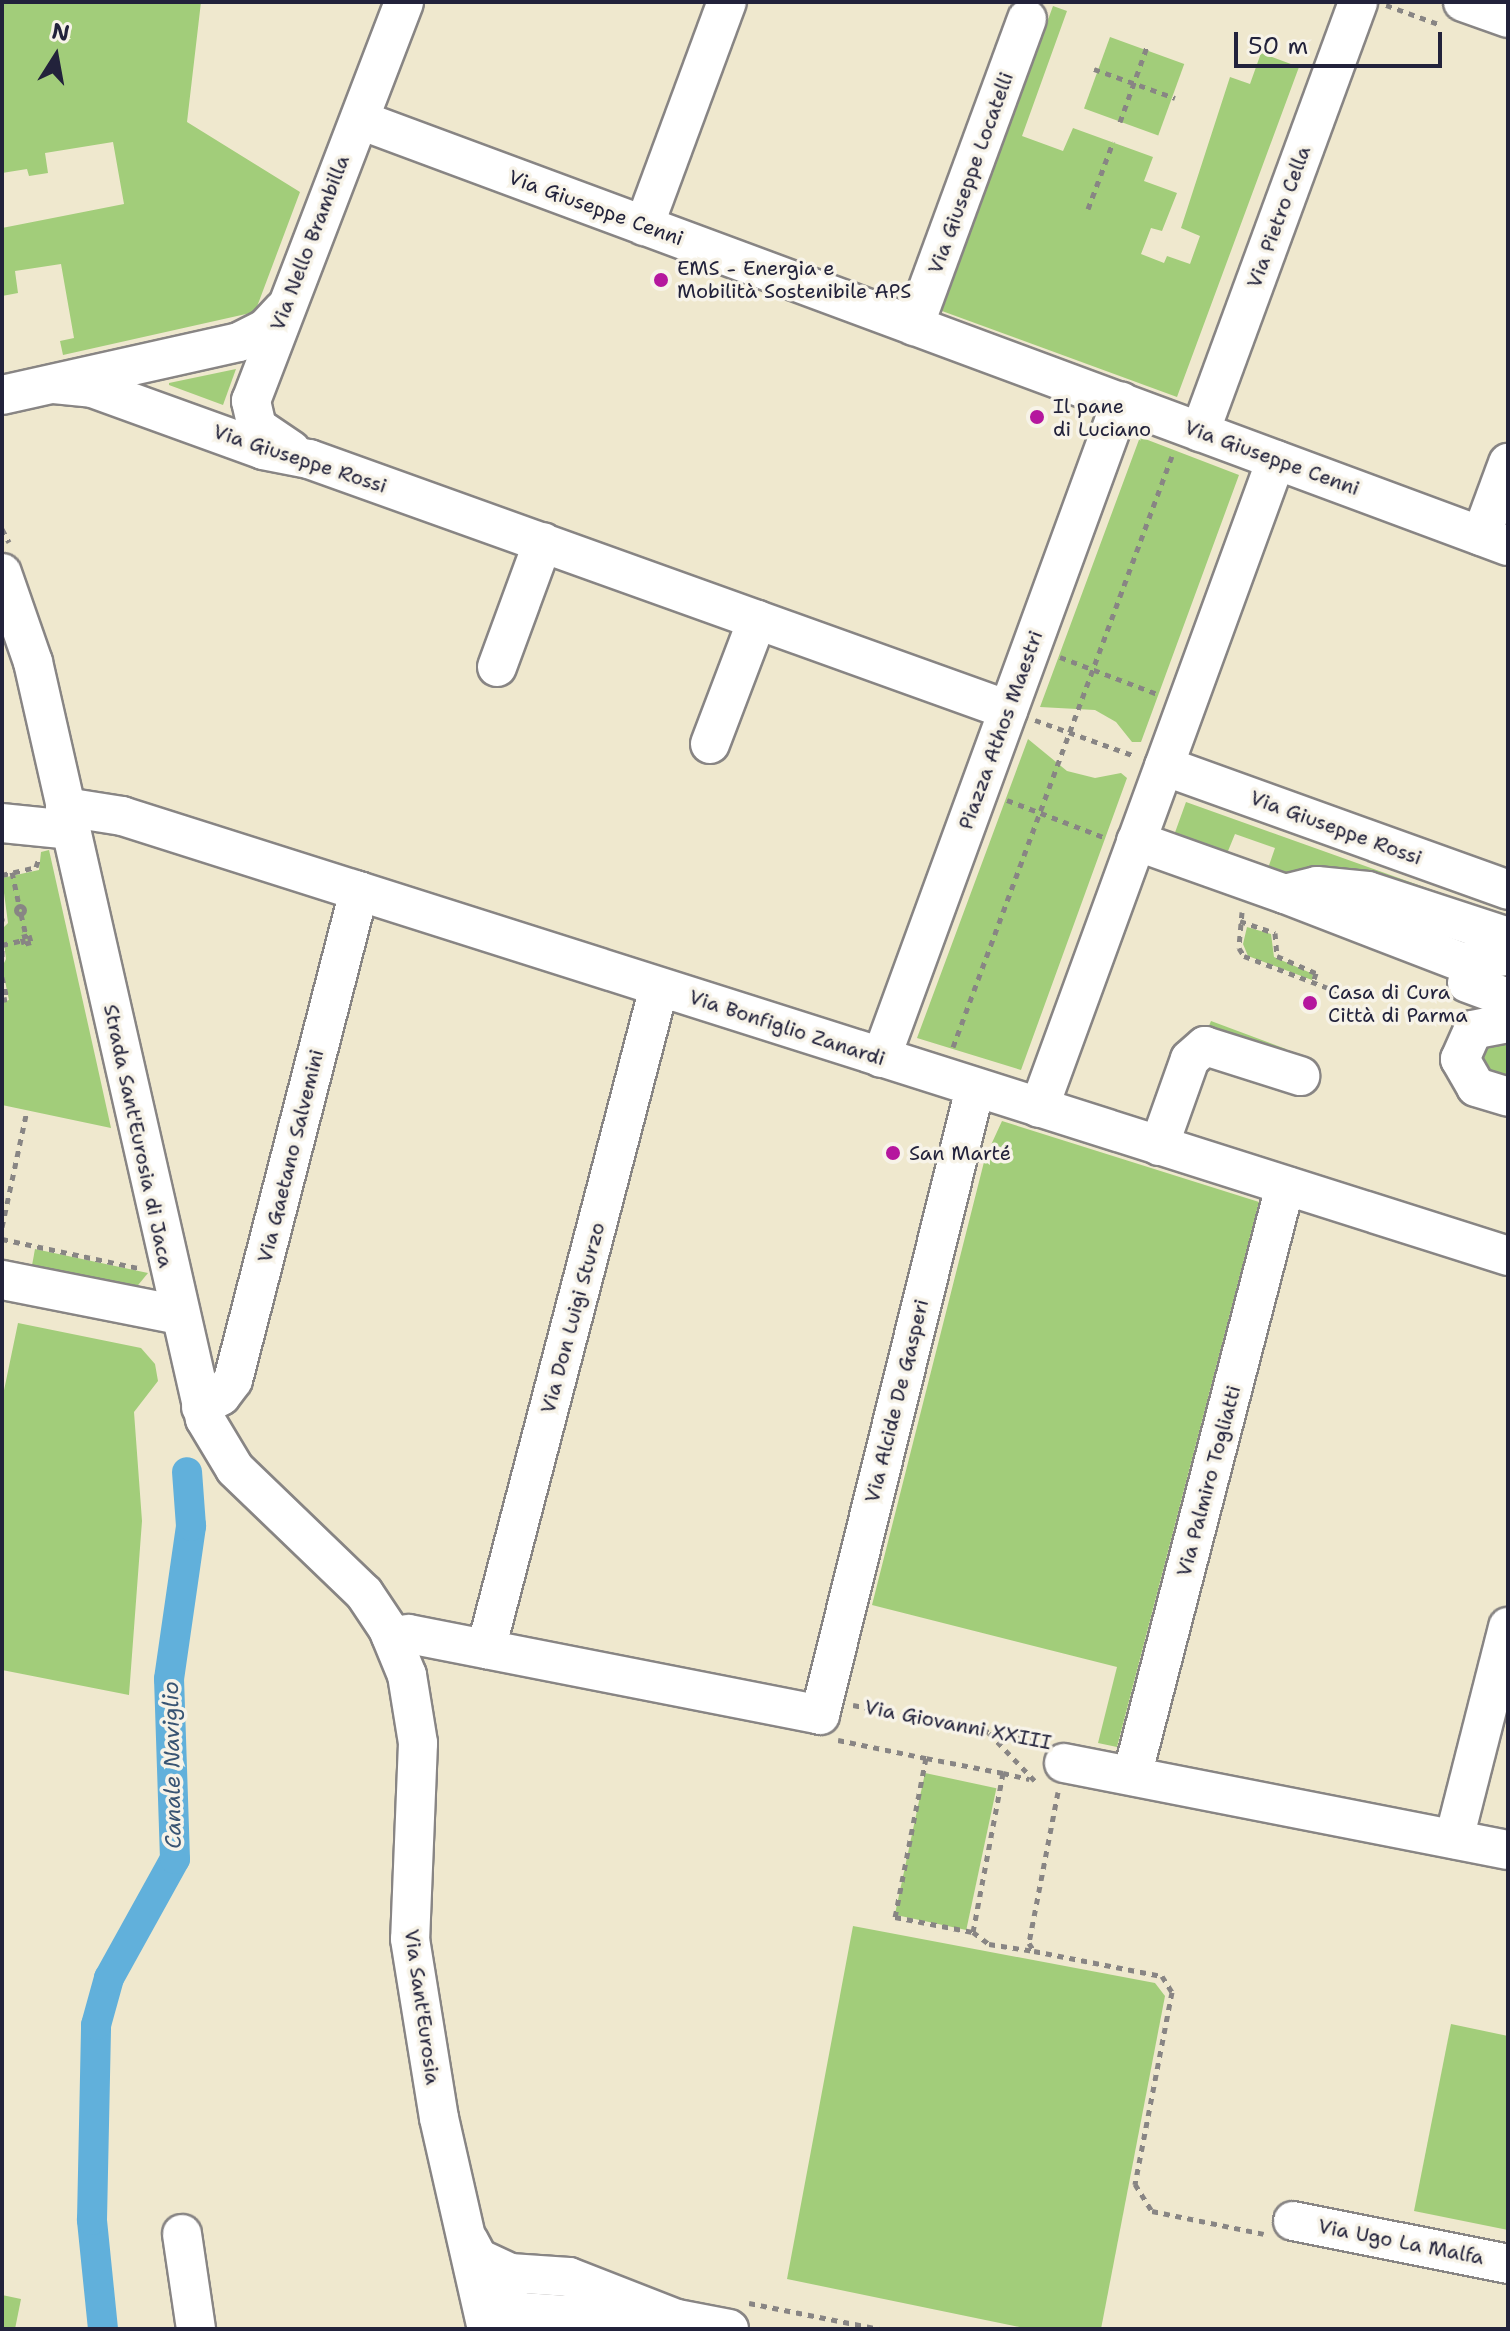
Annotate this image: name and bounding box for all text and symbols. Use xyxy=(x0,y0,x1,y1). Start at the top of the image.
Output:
north arrow xyxy=(16,16,96,96)
text: N xyxy=(49,16,72,48)
scale bar xyxy=(1238,16,1446,66)
text: 50 m xyxy=(1248,30,1308,62)
street label: Via Giuseppe Locatelli xyxy=(923,69,1019,277)
street label: Via Pietro Cella xyxy=(1242,143,1316,291)
street label: Via Nello Brambilla xyxy=(265,152,355,334)
street label: Via Giuseppe Cenni xyxy=(505,165,687,251)
place label: EMS - Energia e Mobilità Sostenibile APS xyxy=(677,256,911,303)
marker: EMS - Energia e Mobilità Sostenibile APS xyxy=(652,271,670,289)
place label: Il pane di Luciano xyxy=(1053,394,1151,441)
marker: Il pane di Luciano xyxy=(1028,408,1046,426)
street label: Via Giuseppe Cenni xyxy=(1181,415,1363,501)
street label: Via Giuseppe Rossi xyxy=(210,420,390,498)
street label: Piazza Athos Maestri xyxy=(954,627,1048,833)
street label: Via Giuseppe Rossi xyxy=(1247,786,1425,870)
place label: Casa di Cura Città di Parma xyxy=(1328,980,1468,1027)
street label: Via Bonfiglio Zanardi xyxy=(686,985,888,1071)
marker: Casa di Cura Città di Parma xyxy=(1299,992,1321,1014)
street label: Strada Sant'Eurosia di Jaca xyxy=(98,1002,178,1270)
street label: Via Gaetano Salvemini xyxy=(253,1047,329,1265)
place label: San Marté xyxy=(909,1141,1011,1165)
marker: San Marté xyxy=(884,1144,902,1162)
street label: Via Don Luigi Sturzo xyxy=(536,1220,610,1416)
street label: Via Alcide De Gasperi xyxy=(860,1297,934,1505)
street label: Via Palmiro Togliatti xyxy=(1172,1383,1246,1579)
water label: Canale Naviglio xyxy=(157,1681,187,1849)
street label: Via Giovanni XXIII xyxy=(862,1695,1054,1755)
street label: Via Sant'Eurosia xyxy=(399,1928,445,2086)
street label: Via Ugo La Malfa xyxy=(1316,2214,1486,2270)

